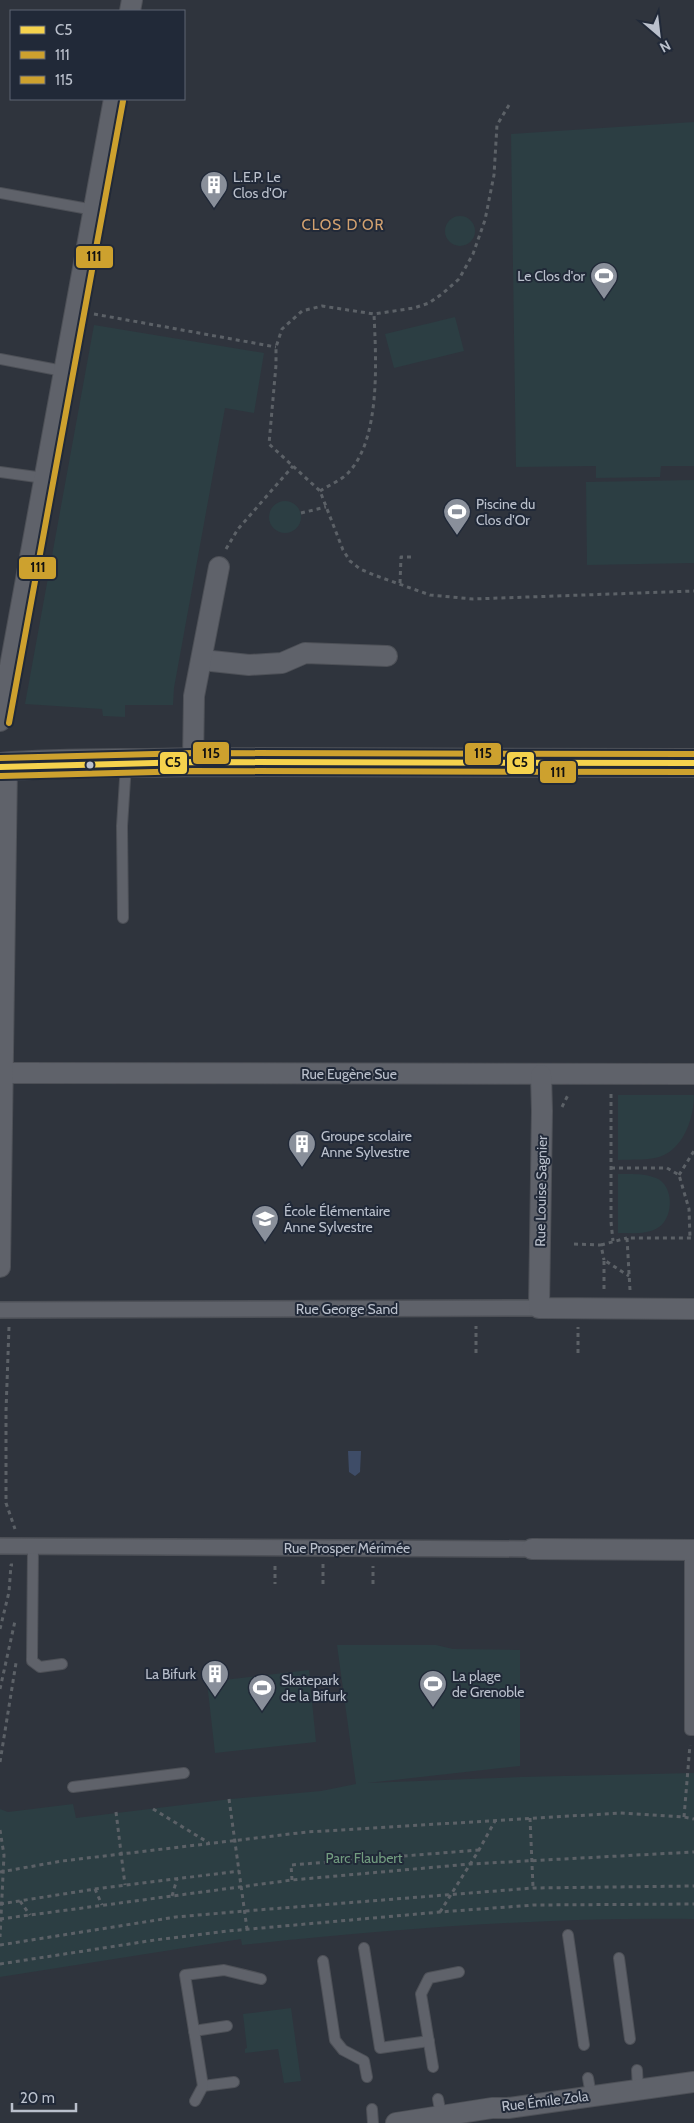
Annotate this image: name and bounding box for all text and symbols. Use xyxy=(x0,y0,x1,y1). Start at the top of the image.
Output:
legend xyxy=(10,10,185,100)
north arrow xyxy=(634,10,684,60)
text: C5 xyxy=(55,21,72,39)
text: N xyxy=(657,36,674,57)
text: 111 xyxy=(55,46,70,64)
text: 115 xyxy=(55,71,73,89)
place label: L.E.P. Le Clos d'Or xyxy=(233,168,287,202)
building icon: L.E.P. Le Clos d'Or xyxy=(199,170,229,209)
district label: CLOS D'OR xyxy=(301,216,385,234)
line badge: 111 xyxy=(75,245,114,269)
text: 111 xyxy=(86,247,102,265)
sports icon: Le Clos d'or xyxy=(589,261,619,300)
place label: Le Clos d'or xyxy=(517,267,586,285)
place label: Piscine du Clos d'Or xyxy=(476,495,535,529)
sports icon: Piscine du Clos d'Or xyxy=(442,497,472,536)
line badge: 111 xyxy=(18,556,57,580)
text: 111 xyxy=(30,558,46,576)
line badge: 115 xyxy=(192,741,230,765)
line badge: 115 xyxy=(464,742,502,766)
text: 115 xyxy=(202,744,220,762)
text: 115 xyxy=(474,744,492,762)
line badge: C5 xyxy=(159,751,188,775)
line badge: C5 xyxy=(506,751,535,775)
text: C5 xyxy=(165,753,181,771)
text: C5 xyxy=(512,753,528,771)
unlabelled marker xyxy=(85,760,95,770)
line badge: 111 xyxy=(539,760,577,784)
text: 111 xyxy=(550,763,566,781)
street label: Rue Eugène Sue xyxy=(301,1065,397,1083)
place label: Groupe scolaire Anne Sylvestre xyxy=(321,1127,412,1161)
building icon: Groupe scolaire Anne Sylvestre xyxy=(287,1129,317,1168)
street label: Rue Louise Sagnier xyxy=(531,1135,551,1247)
place label: École Élémentaire Anne Sylvestre xyxy=(284,1202,390,1236)
school or university icon: École Élémentaire Anne Sylvestre xyxy=(250,1204,280,1243)
street label: Rue George Sand xyxy=(296,1300,398,1318)
street label: Rue Prosper Mérimée xyxy=(284,1539,410,1557)
building icon: La Bifurk xyxy=(200,1659,230,1698)
place label: La Bifurk xyxy=(145,1665,197,1683)
place label: La plage de Grenoble xyxy=(452,1667,525,1701)
sports icon: La plage de Grenoble xyxy=(418,1669,448,1708)
place label: Skatepark de la Bifurk xyxy=(281,1671,347,1705)
sports icon: Skatepark de la Bifurk xyxy=(247,1673,277,1712)
park label: Parc Flaubert xyxy=(325,1849,403,1867)
scale bar xyxy=(12,2080,76,2112)
street label: Rue Émile Zola xyxy=(501,2087,590,2115)
text: 20 m xyxy=(20,2089,55,2107)

